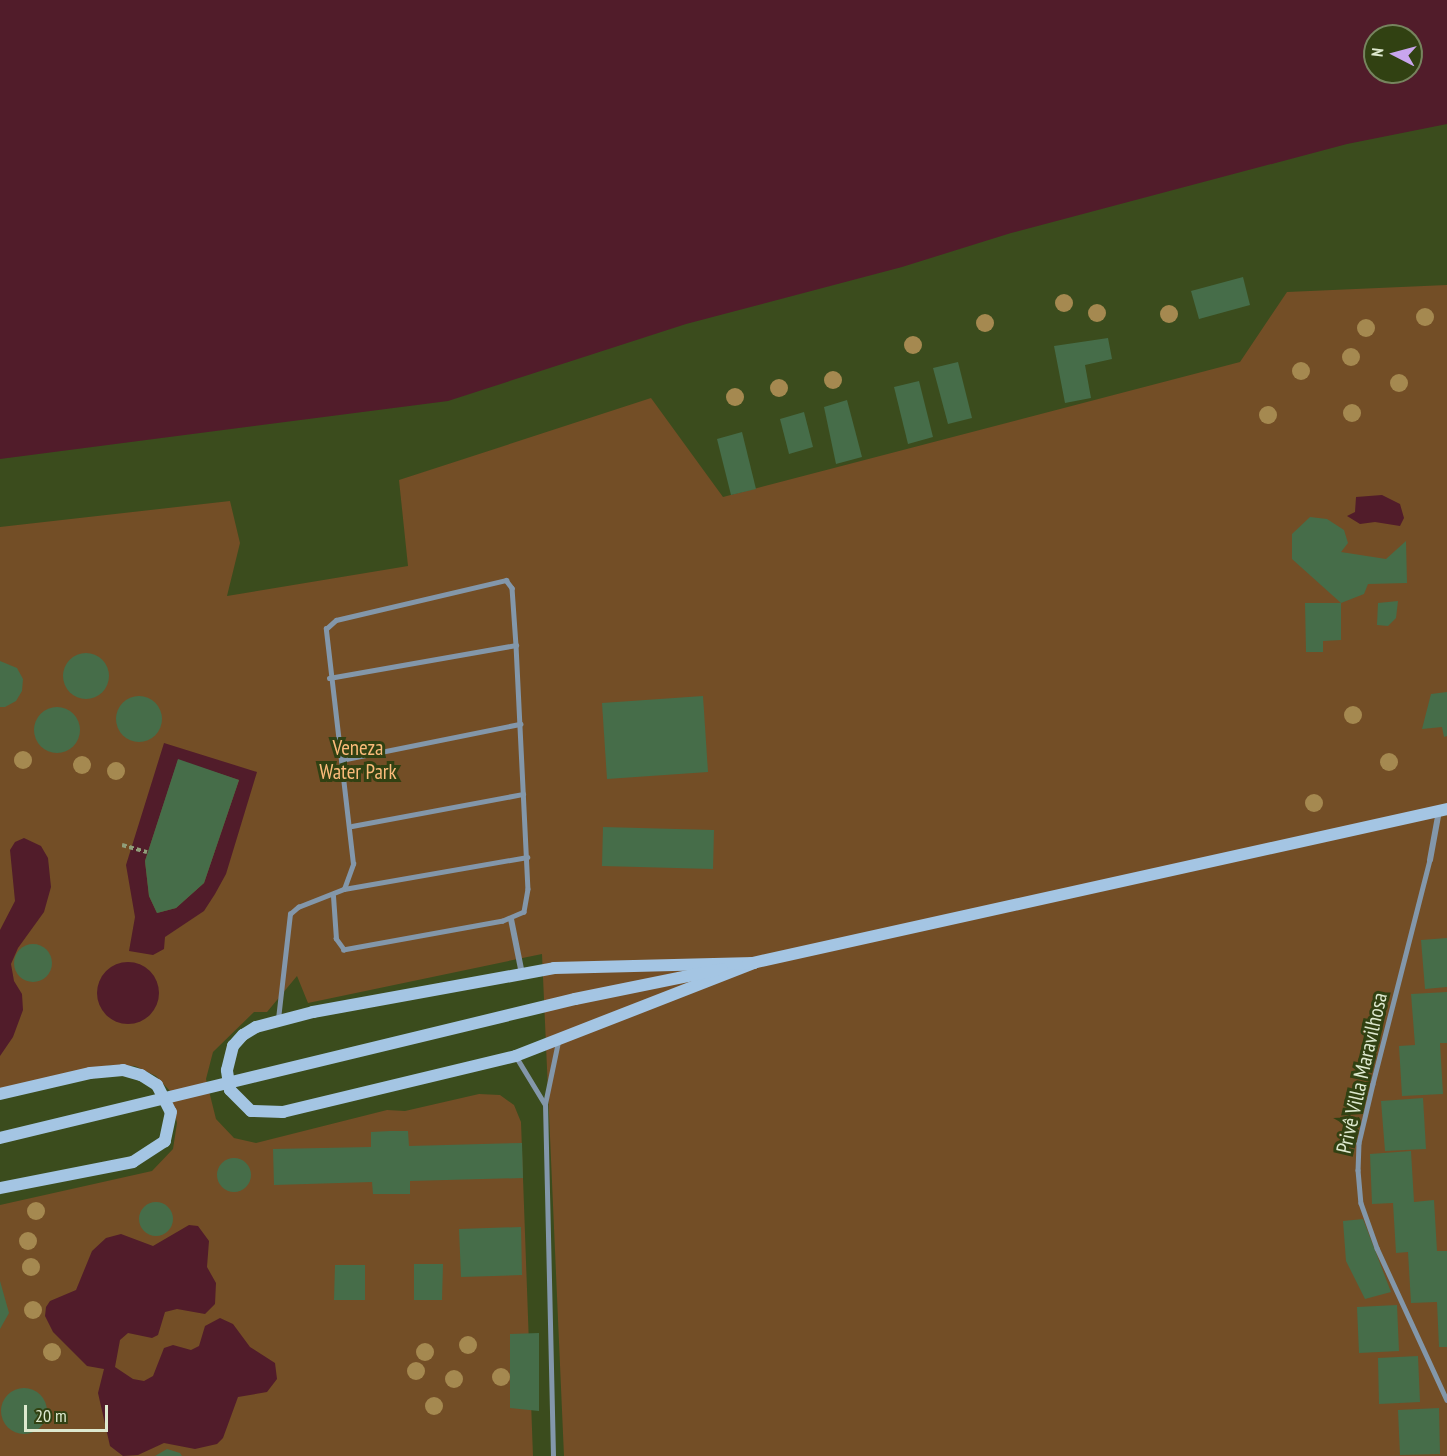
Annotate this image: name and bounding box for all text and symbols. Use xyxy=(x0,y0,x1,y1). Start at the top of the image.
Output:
north arrow xyxy=(1363,24,1423,84)
text: N xyxy=(1367,47,1387,58)
park label: Veneza Water Park xyxy=(319,735,397,785)
street label: Privê Villa Maravilhosa xyxy=(1331,990,1393,1156)
scale bar xyxy=(27,1393,111,1431)
text: 20 m xyxy=(35,1404,67,1427)

